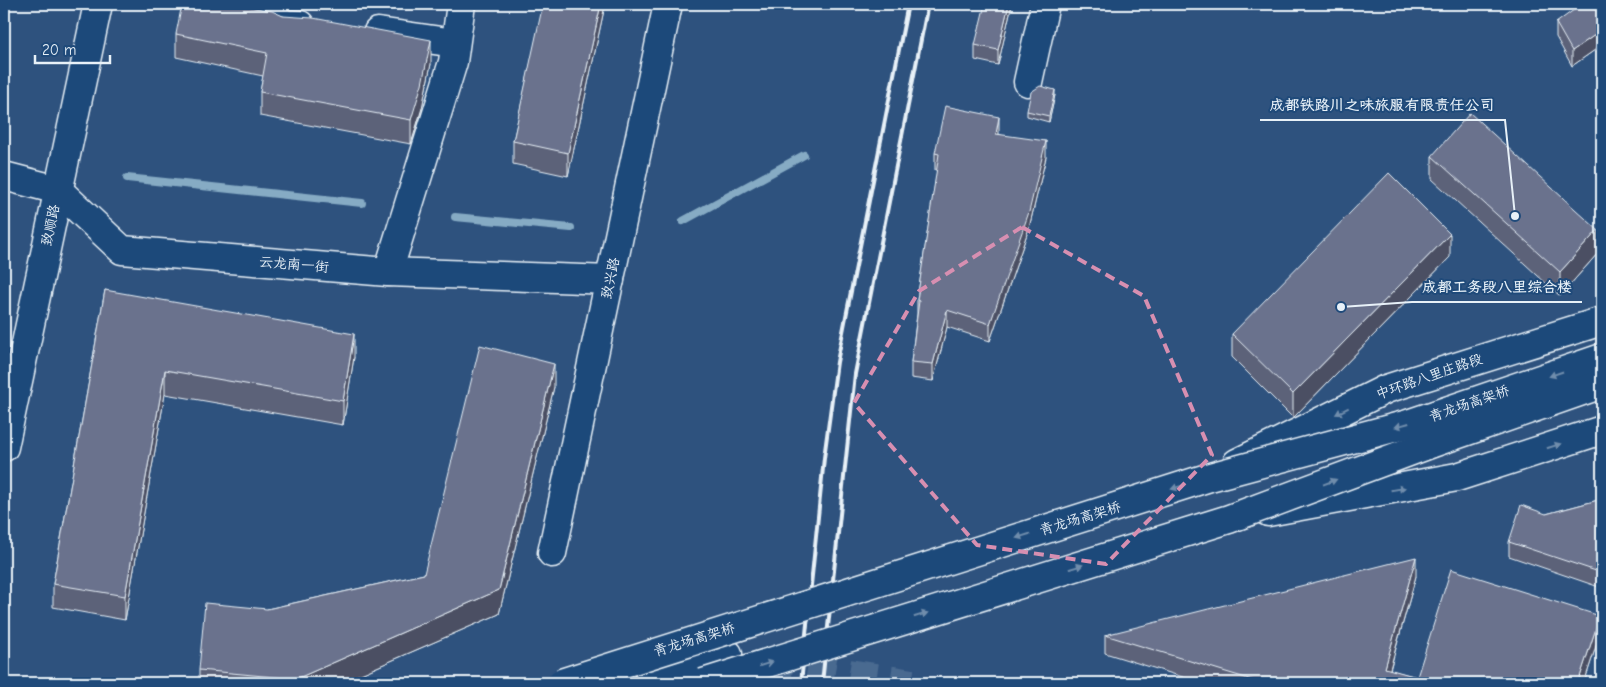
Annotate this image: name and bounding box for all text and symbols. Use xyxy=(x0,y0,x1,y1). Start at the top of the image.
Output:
scale bar xyxy=(35,32,110,64)
text: 20 m xyxy=(42,41,76,59)
callout: 成都铁路川之味旅服有限责任公司 xyxy=(1260,90,1505,120)
text: 成都铁路川之味旅服有限责任公司 xyxy=(1269,96,1495,114)
street label: 致顺路 xyxy=(38,203,63,247)
street label: 云龙南一街 xyxy=(258,253,330,276)
street label: 致兴路 xyxy=(598,256,623,300)
callout: 成都工务段八里综合楼 xyxy=(1412,272,1582,302)
text: 成都工务段八里综合楼 xyxy=(1422,278,1572,296)
street label: 中环路八里庄路段 xyxy=(1373,350,1485,403)
one-way arrow xyxy=(1548,370,1563,378)
street label: 青龙场高架桥 xyxy=(1427,382,1512,425)
one-way arrow xyxy=(1334,407,1349,415)
one-way arrow xyxy=(1394,421,1409,429)
one-way arrow xyxy=(1547,441,1562,449)
one-way arrow xyxy=(1322,478,1337,485)
one-way arrow xyxy=(1170,484,1185,491)
one-way arrow xyxy=(1390,484,1406,492)
street label: 青龙场高架桥 xyxy=(1037,498,1123,539)
one-way arrow xyxy=(1015,532,1030,540)
one-way arrow xyxy=(1069,563,1084,571)
one-way arrow xyxy=(914,611,929,619)
street label: 青龙场高架桥 xyxy=(651,619,737,660)
one-way arrow xyxy=(758,659,773,667)

